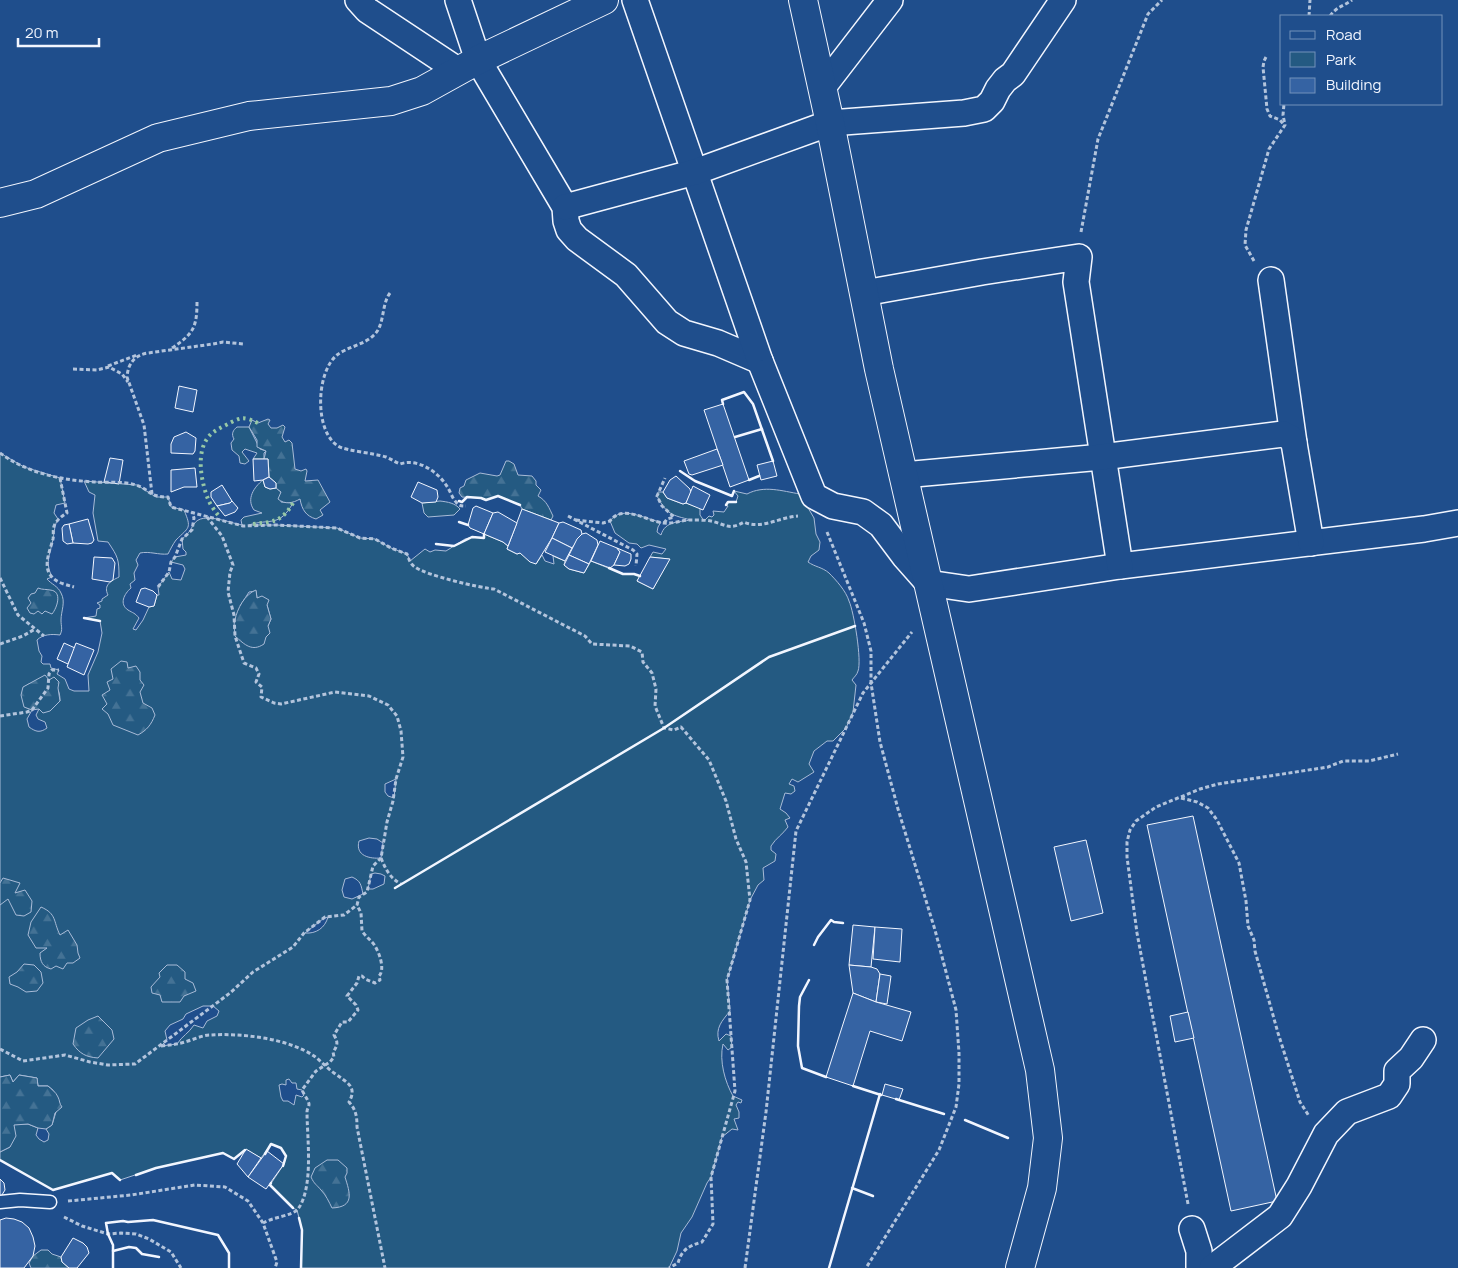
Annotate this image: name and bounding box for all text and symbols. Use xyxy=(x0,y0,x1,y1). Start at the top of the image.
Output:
scale bar xyxy=(18,15,99,47)
legend xyxy=(1280,15,1443,105)
text: 20 m xyxy=(25,22,58,43)
text: Road xyxy=(1326,24,1362,45)
text: Park xyxy=(1326,49,1356,70)
text: Building xyxy=(1326,74,1381,95)

